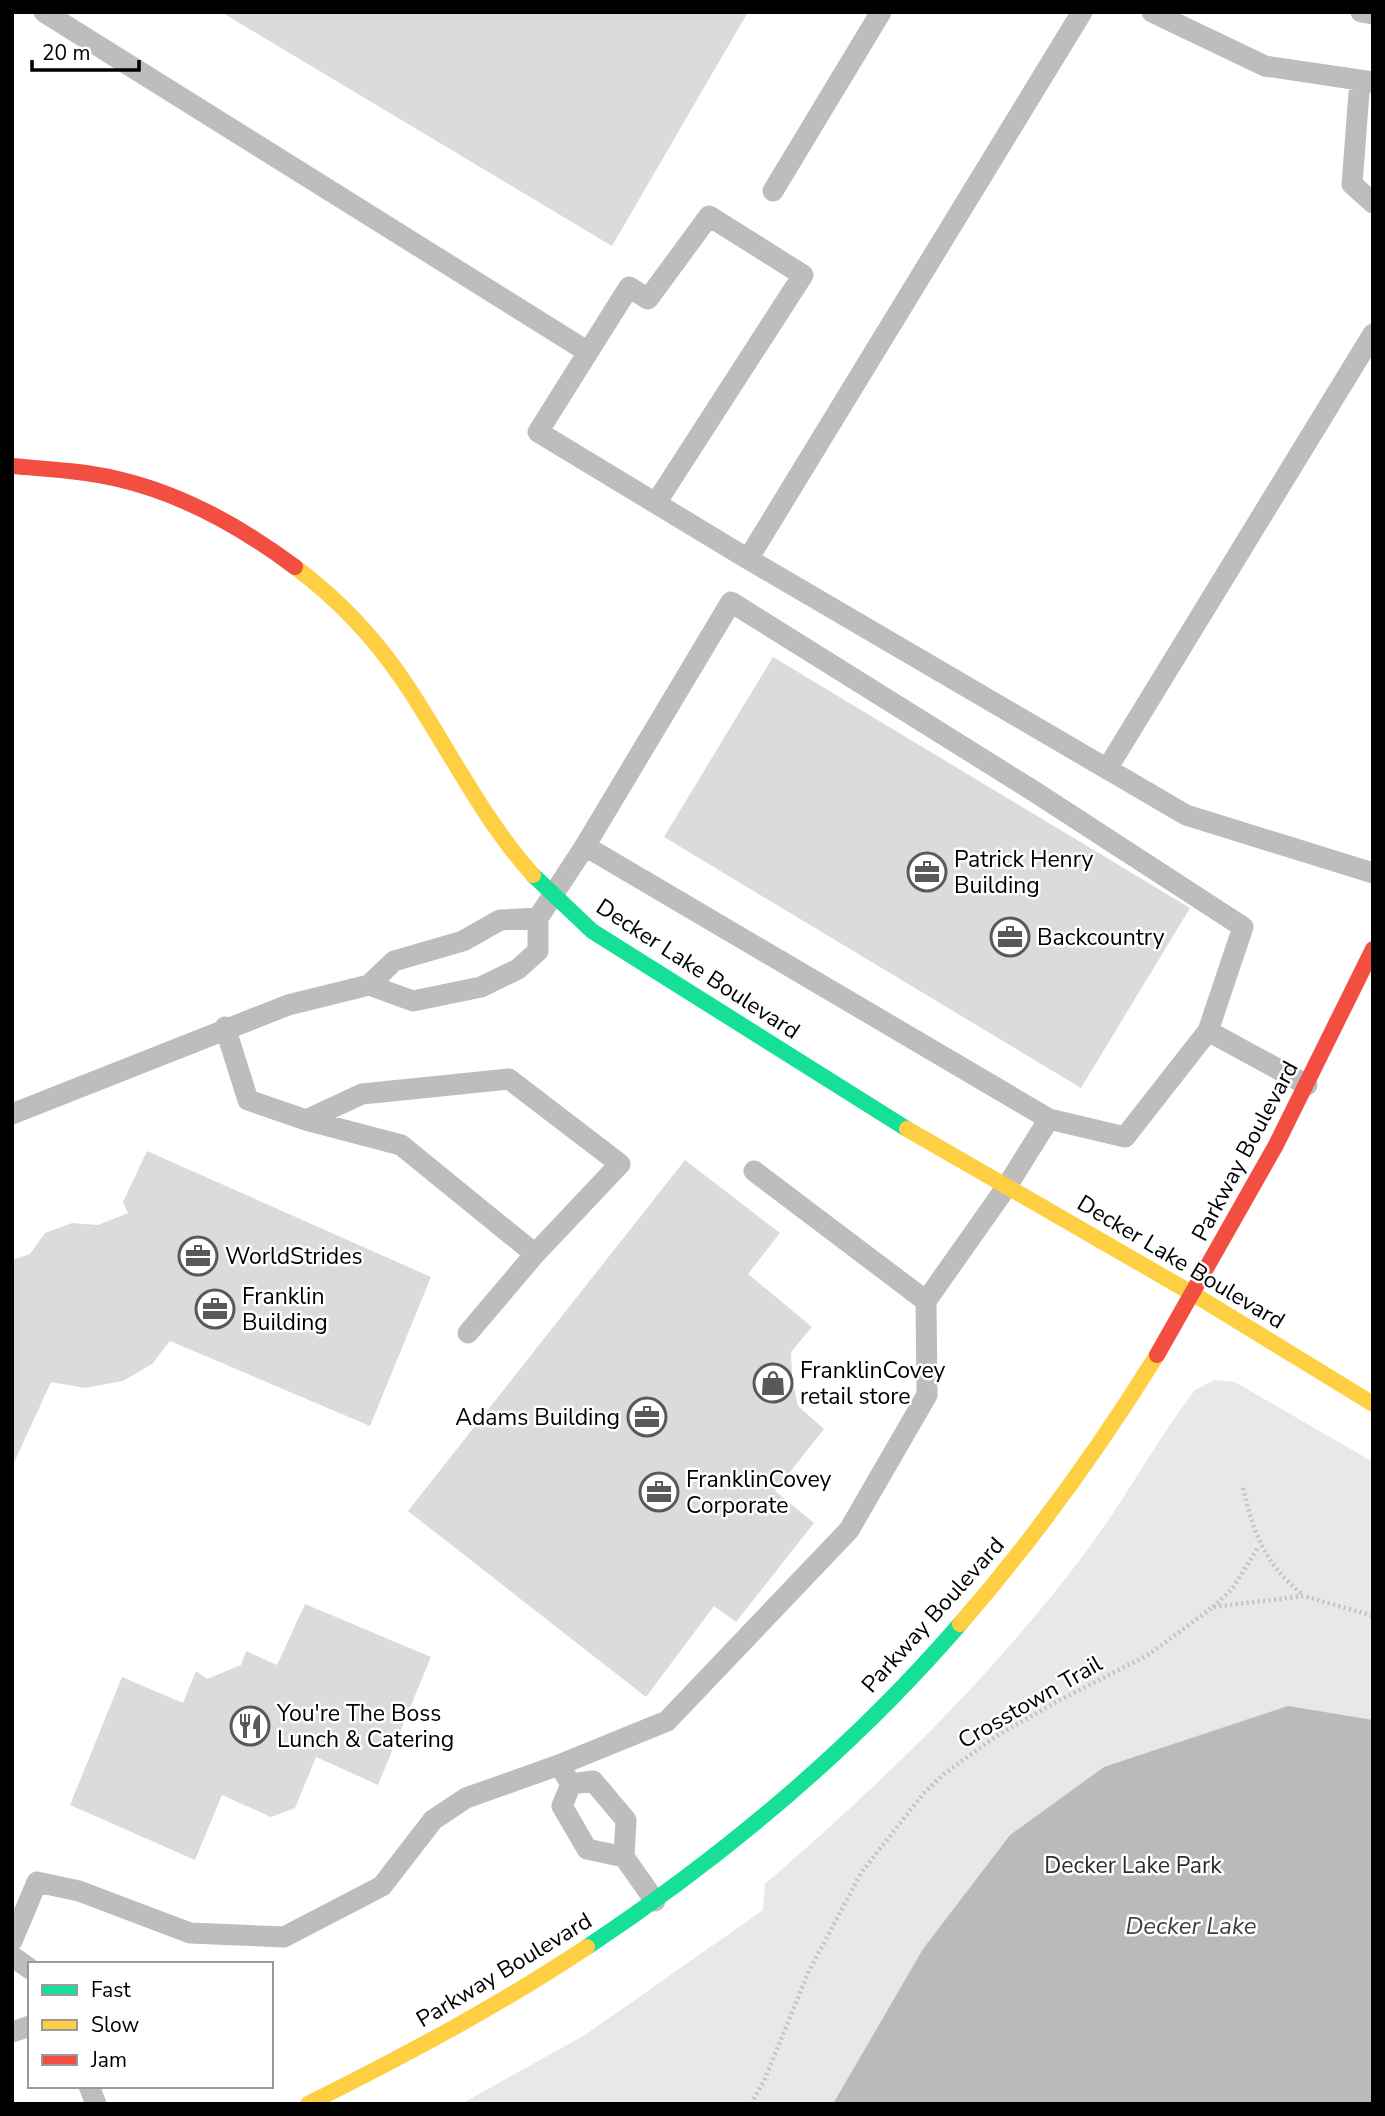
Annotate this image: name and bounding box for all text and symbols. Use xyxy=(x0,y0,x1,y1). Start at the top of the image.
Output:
scale bar xyxy=(32,28,138,72)
text: 20 m xyxy=(42,39,91,67)
place label: Patrick Henry Building xyxy=(954,844,1094,901)
office icon: Patrick Henry Building xyxy=(906,851,948,893)
street label: Decker Lake Boulevard xyxy=(590,891,806,1047)
office icon: Backcountry xyxy=(989,916,1031,958)
place label: Backcountry xyxy=(1037,922,1165,953)
street label: Parkway Boulevard xyxy=(1184,1056,1306,1246)
street label: Decker Lake Boulevard xyxy=(1071,1188,1291,1336)
office icon: WorldStrides xyxy=(177,1235,219,1277)
place label: WorldStrides xyxy=(225,1241,363,1272)
place label: Franklin Building xyxy=(242,1281,328,1338)
office icon: Franklin Building xyxy=(194,1288,236,1330)
place label: FranklinCovey retail store xyxy=(800,1355,946,1412)
shop icon: FranklinCovey retail store xyxy=(752,1362,794,1404)
office icon: Adams Building xyxy=(626,1396,668,1438)
place label: Adams Building xyxy=(455,1402,620,1433)
place label: FranklinCovey Corporate xyxy=(686,1464,832,1521)
office icon: FranklinCovey Corporate xyxy=(638,1471,680,1513)
street label: Parkway Boulevard xyxy=(855,1530,1011,1700)
street label: Crosstown Trail xyxy=(952,1648,1108,1756)
place label: You're The Boss Lunch & Catering xyxy=(276,1698,454,1755)
restaurant icon: You're The Boss Lunch & Catering xyxy=(229,1705,271,1747)
park label: Decker Lake Park xyxy=(1044,1850,1222,1881)
street label: Parkway Boulevard xyxy=(410,1905,598,2035)
water label: Decker Lake xyxy=(1125,1910,1257,1942)
legend xyxy=(28,1962,273,2088)
text: Fast xyxy=(91,1976,131,2004)
text: Slow xyxy=(91,2011,140,2039)
text: Jam xyxy=(90,2046,127,2074)

